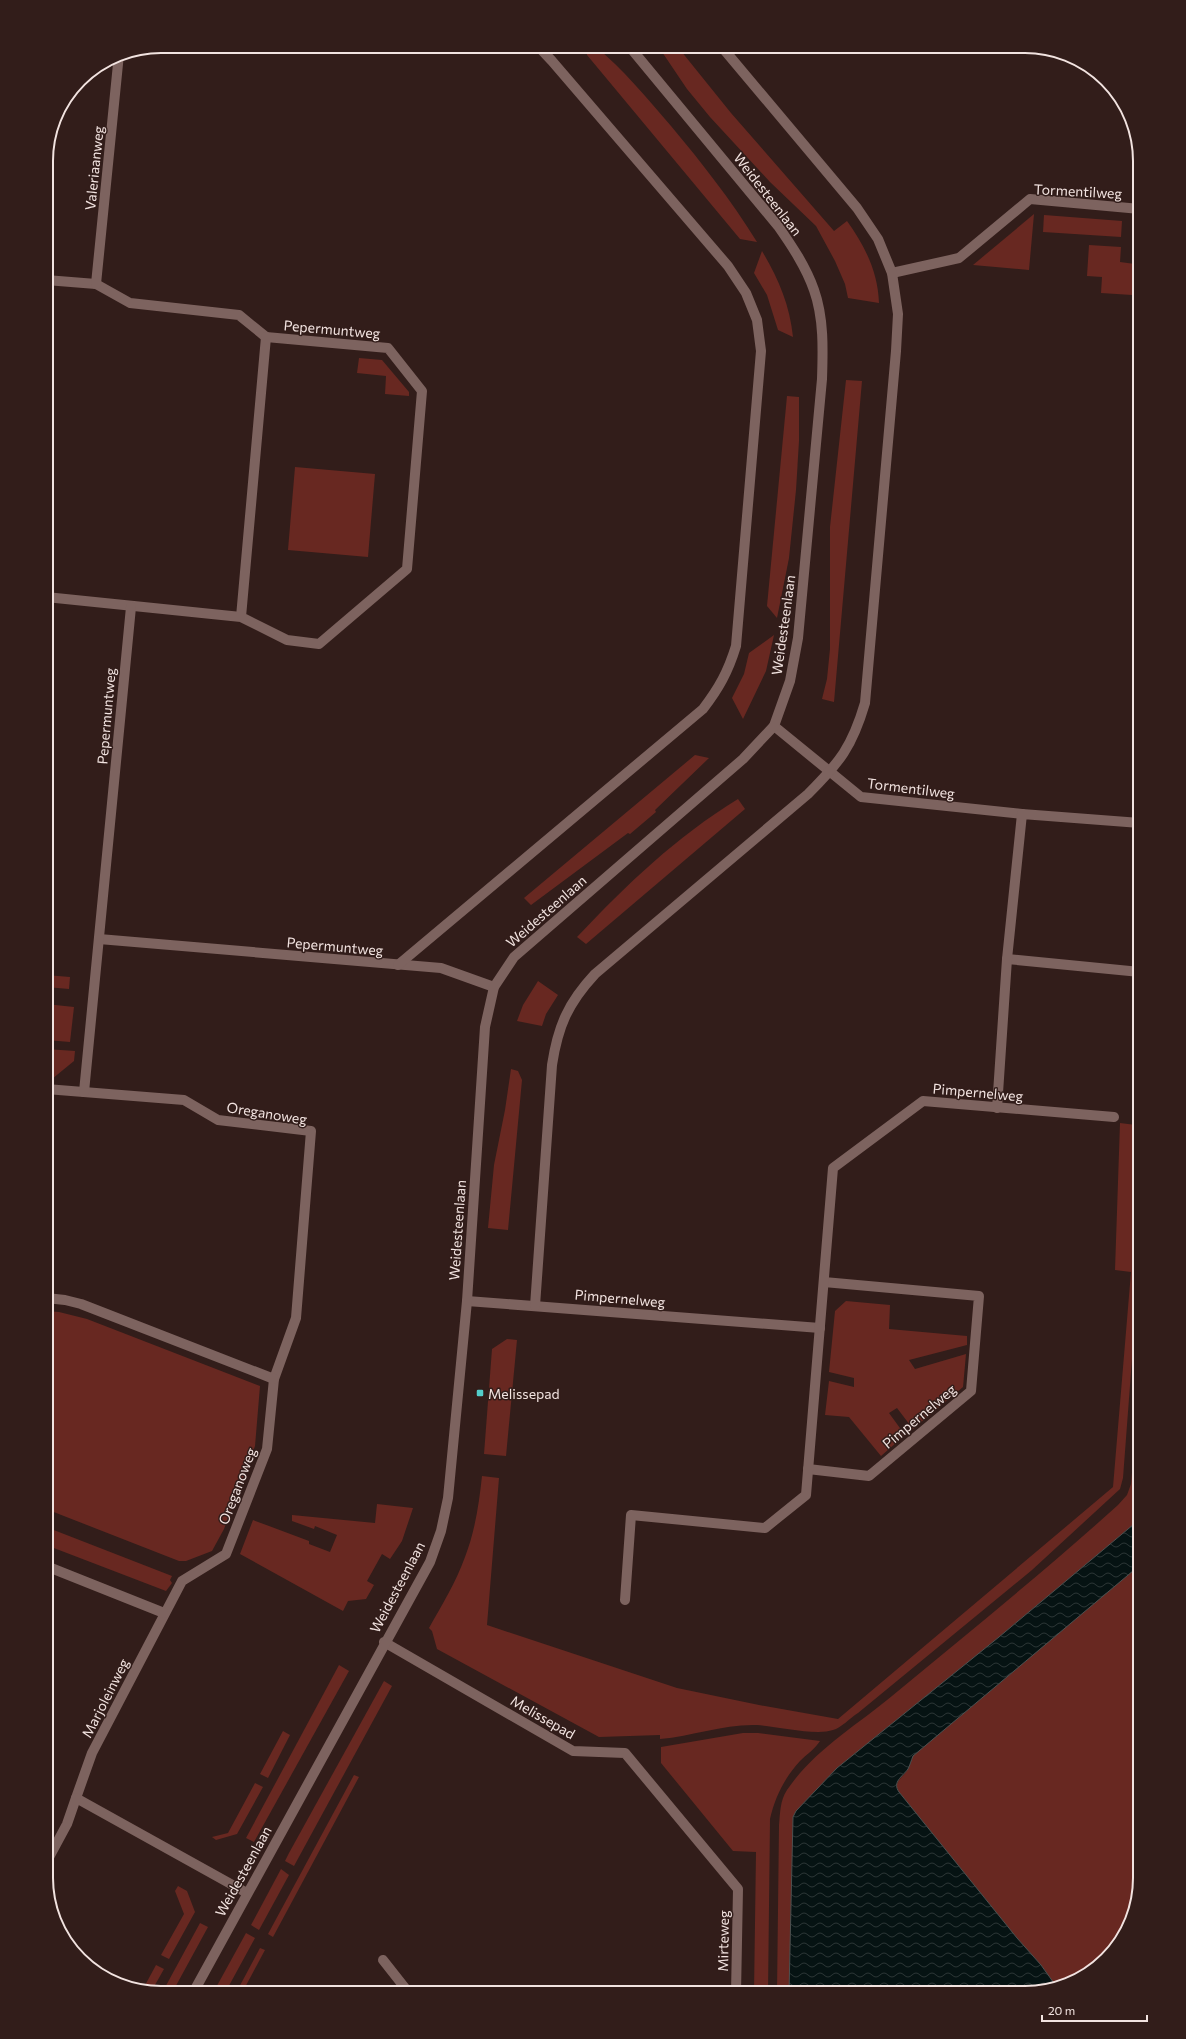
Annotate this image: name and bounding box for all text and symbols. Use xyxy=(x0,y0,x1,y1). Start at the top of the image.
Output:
street label: Valeriaanweg xyxy=(81,125,107,211)
street label: Weidesteenlaan xyxy=(730,149,806,239)
street label: Tormentilweg xyxy=(1033,180,1123,202)
street label: Pepermuntweg xyxy=(283,316,381,342)
street label: Weidesteenlaan xyxy=(768,574,798,676)
street label: Pepermuntweg xyxy=(93,667,119,765)
street label: Tormentilweg xyxy=(866,774,956,802)
street label: Weidesteenlaan xyxy=(502,872,590,950)
street label: Pepermuntweg xyxy=(286,933,384,959)
street label: Pimpernelweg xyxy=(932,1080,1024,1104)
street label: Oreganoweg xyxy=(226,1098,309,1128)
street label: Weidesteenlaan xyxy=(445,1179,469,1281)
street label: Pimpernelweg xyxy=(574,1286,666,1310)
street label: Pimpernelweg xyxy=(879,1380,960,1452)
place label: Melissepad xyxy=(488,1385,560,1402)
marker: Melissepad xyxy=(475,1388,485,1398)
street label: Oreganoweg xyxy=(215,1445,260,1527)
street label: Weidesteenlaan xyxy=(366,1539,428,1635)
street label: Marjoleinweg xyxy=(78,1655,132,1740)
street label: Melissepad xyxy=(508,1692,578,1742)
street label: Weidesteenlaan xyxy=(211,1823,275,1919)
street label: Mirteweg xyxy=(714,1910,732,1972)
scale bar xyxy=(1042,1997,1147,2023)
text: 20 m xyxy=(1048,2003,1075,2017)

